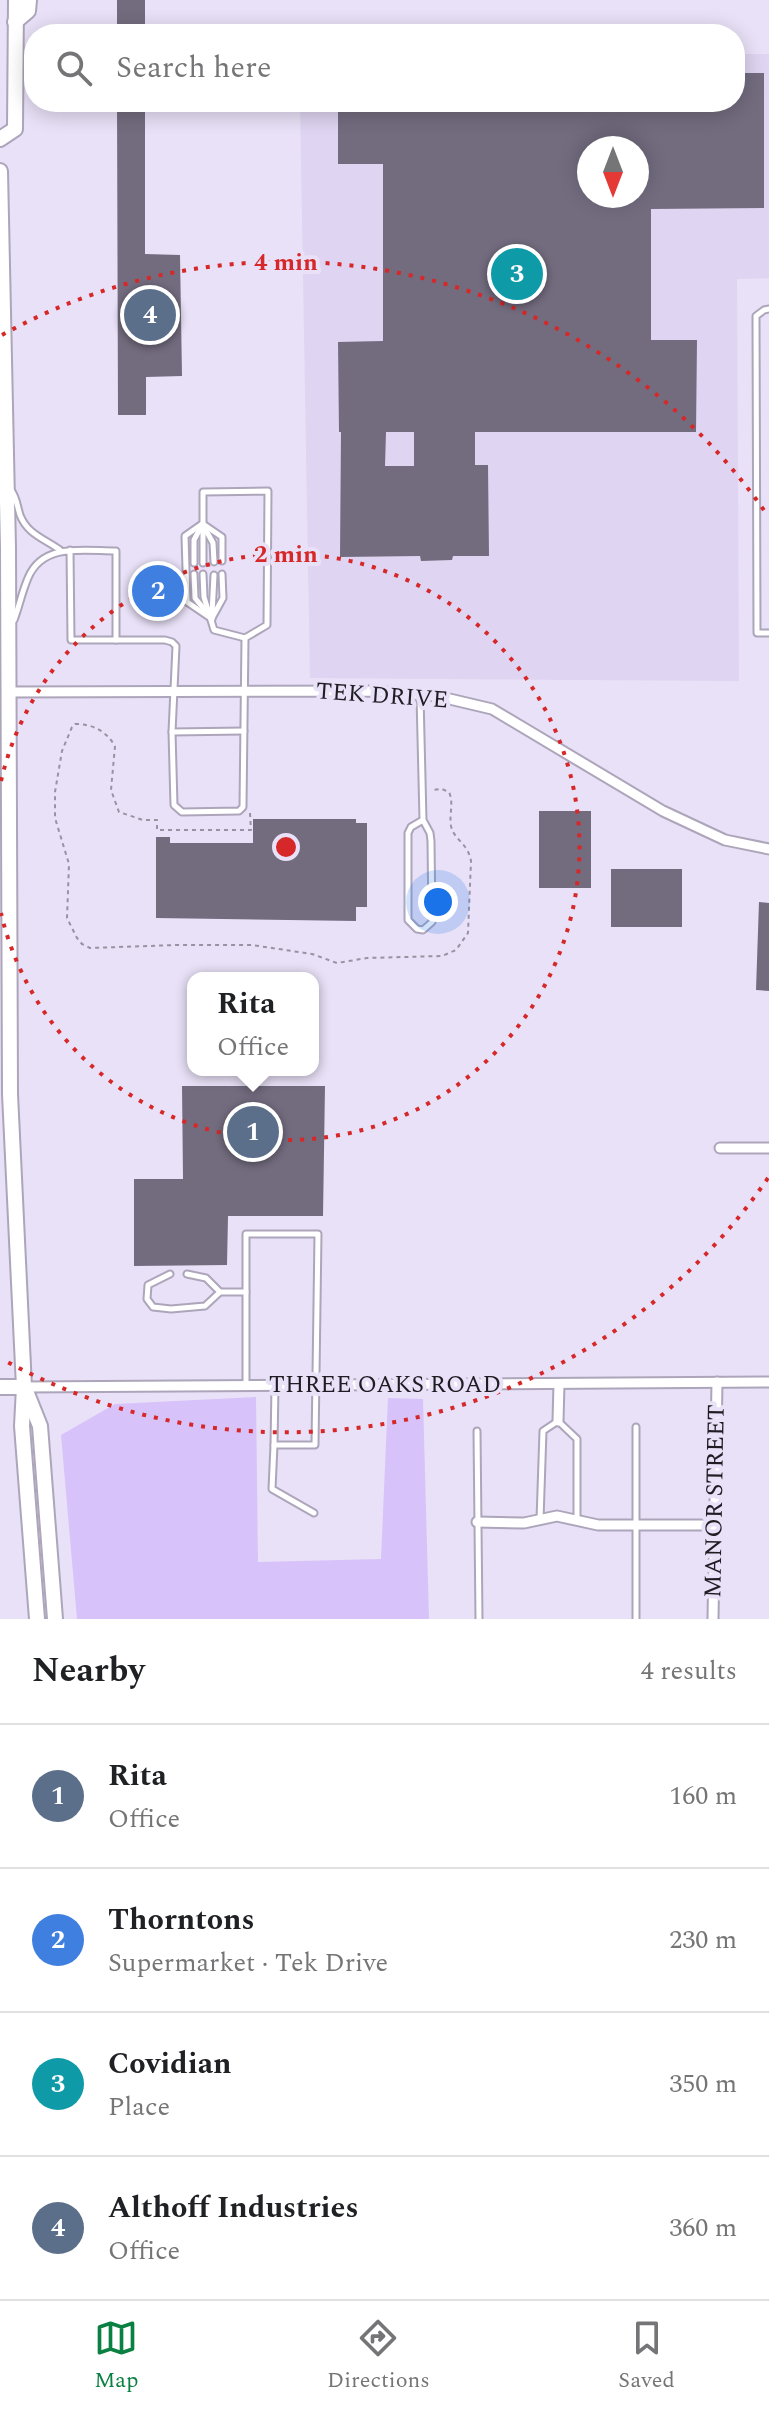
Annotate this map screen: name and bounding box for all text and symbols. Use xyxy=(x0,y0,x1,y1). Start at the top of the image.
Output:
search box xyxy=(24,24,745,112)
text: Search here xyxy=(116,45,272,91)
icon: search xyxy=(52,46,96,90)
north arrow xyxy=(577,136,649,208)
pin: 3 xyxy=(491,244,543,304)
text: 4 min xyxy=(254,245,318,281)
pin: 4 xyxy=(124,285,176,345)
text: 2 min xyxy=(254,537,318,573)
pin: 2 xyxy=(132,561,184,621)
street label: TEK DRIVE xyxy=(315,673,449,719)
centre of rings xyxy=(272,833,300,861)
your location xyxy=(418,882,458,922)
popup xyxy=(187,972,319,1076)
text: Rita xyxy=(217,981,276,1027)
text: Office xyxy=(217,1027,289,1067)
pin: 1 xyxy=(227,1102,279,1162)
street label: THREE OAKS ROAD xyxy=(269,1367,501,1403)
street label: MANOR STREET xyxy=(695,1404,735,1598)
text: Nearby xyxy=(32,1645,145,1697)
text: 4 results xyxy=(641,1651,737,1691)
text: Rita xyxy=(108,1753,167,1799)
text: 1 xyxy=(51,1776,65,1816)
text: 160 m xyxy=(669,1776,737,1816)
text: Office xyxy=(108,1799,180,1839)
text: Thorntons xyxy=(108,1897,255,1943)
text: 2 xyxy=(51,1920,65,1960)
text: 230 m xyxy=(669,1920,737,1960)
text: Supermarket · Tek Drive xyxy=(108,1943,388,1983)
text: Covidian xyxy=(108,2041,232,2087)
text: 3 xyxy=(51,2064,65,2104)
text: 350 m xyxy=(669,2064,737,2104)
text: Place xyxy=(108,2087,170,2127)
text: Althoff Industries xyxy=(108,2185,359,2231)
text: 4 xyxy=(51,2208,65,2248)
text: 360 m xyxy=(669,2208,737,2248)
text: Office xyxy=(108,2231,180,2271)
tab: Map xyxy=(94,2316,139,2397)
tab: Directions xyxy=(327,2316,430,2397)
tab: Saved xyxy=(618,2316,675,2397)

